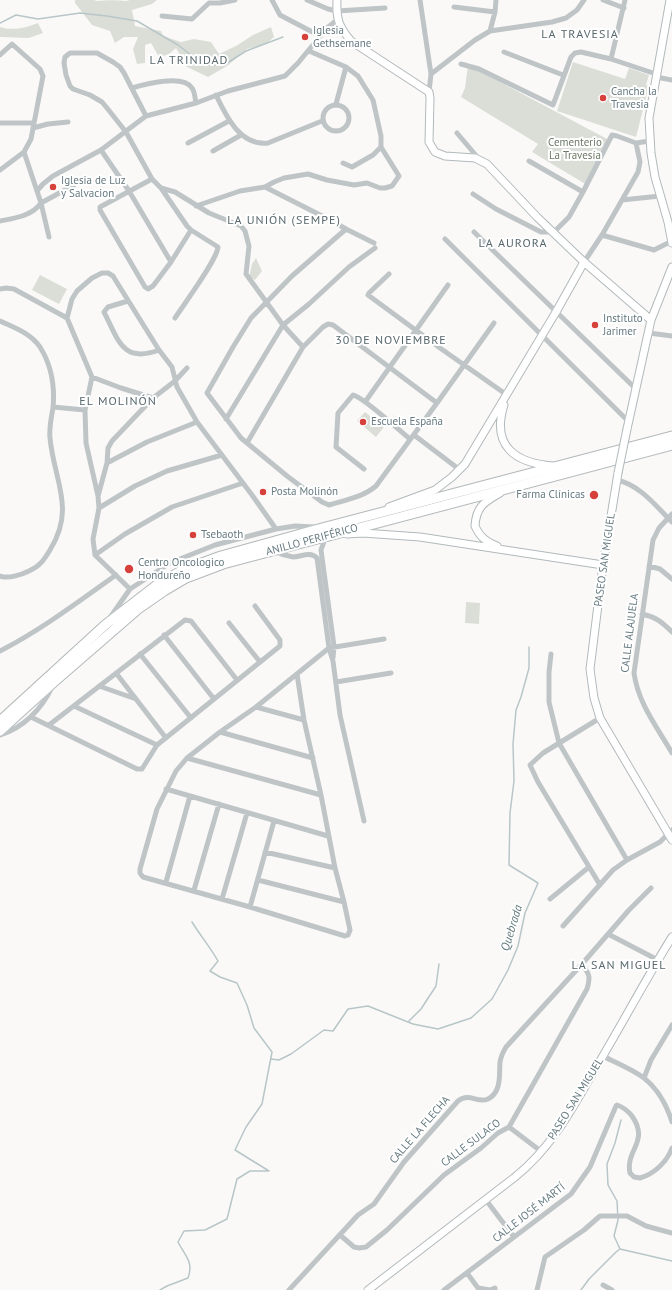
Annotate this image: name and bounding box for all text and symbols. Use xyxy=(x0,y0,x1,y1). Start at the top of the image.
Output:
place label: Iglesia Gethsemane xyxy=(313,24,371,50)
district label: LA TRAVESIA xyxy=(541,28,619,42)
marker: Iglesia Gethsemane xyxy=(300,32,310,42)
district label: LA TRINIDAD xyxy=(150,54,228,68)
place label: Cancha la Travesia xyxy=(611,85,657,111)
marker: Cancha la Travesia xyxy=(598,93,608,103)
park label: Cementerio La Travesía xyxy=(548,136,602,162)
place label: Iglesia de Luz y Salvacion xyxy=(61,174,126,200)
marker: Iglesia de Luz y Salvacion xyxy=(48,182,58,192)
district label: LA UNIÓN (SEMPE) xyxy=(227,214,341,228)
district label: LA AURORA xyxy=(478,237,548,251)
place label: Instituto Jarimer xyxy=(603,312,643,338)
marker: Instituto Jarimer xyxy=(590,320,600,330)
district label: 30 DE NOVIEMBRE xyxy=(335,334,447,348)
district label: EL MOLINÓN xyxy=(79,395,157,409)
place label: Escuela España xyxy=(371,415,443,429)
marker: Escuela España xyxy=(358,417,368,427)
place label: Posta Molinón xyxy=(271,485,338,499)
marker: Posta Molinón xyxy=(258,487,268,497)
place label: Farma Clínicas xyxy=(516,488,585,502)
marker: Farma Clínicas xyxy=(588,489,600,501)
street label: PASEO SAN MIGUEL xyxy=(592,512,618,608)
street label: ANILLO PERIFÉRICO xyxy=(265,521,359,559)
place label: Tsebaoth xyxy=(201,528,243,542)
marker: Tsebaoth xyxy=(188,530,198,540)
place label: Centro Oncologico Hondureño xyxy=(138,556,225,582)
marker: Centro Oncologico Hondureño xyxy=(123,563,135,575)
street label: CALLE ALAJUELA xyxy=(619,593,641,673)
water label: Quebrada xyxy=(498,903,526,953)
district label: LA SAN MIGUEL xyxy=(572,959,666,973)
street label: PASEO SAN MIGUEL xyxy=(545,1056,607,1142)
street label: CALLE LA FLECHA xyxy=(387,1094,453,1166)
street label: CALLE SULACO xyxy=(439,1116,503,1170)
street label: CALLE JOSÉ MARTÍ xyxy=(490,1181,568,1245)

